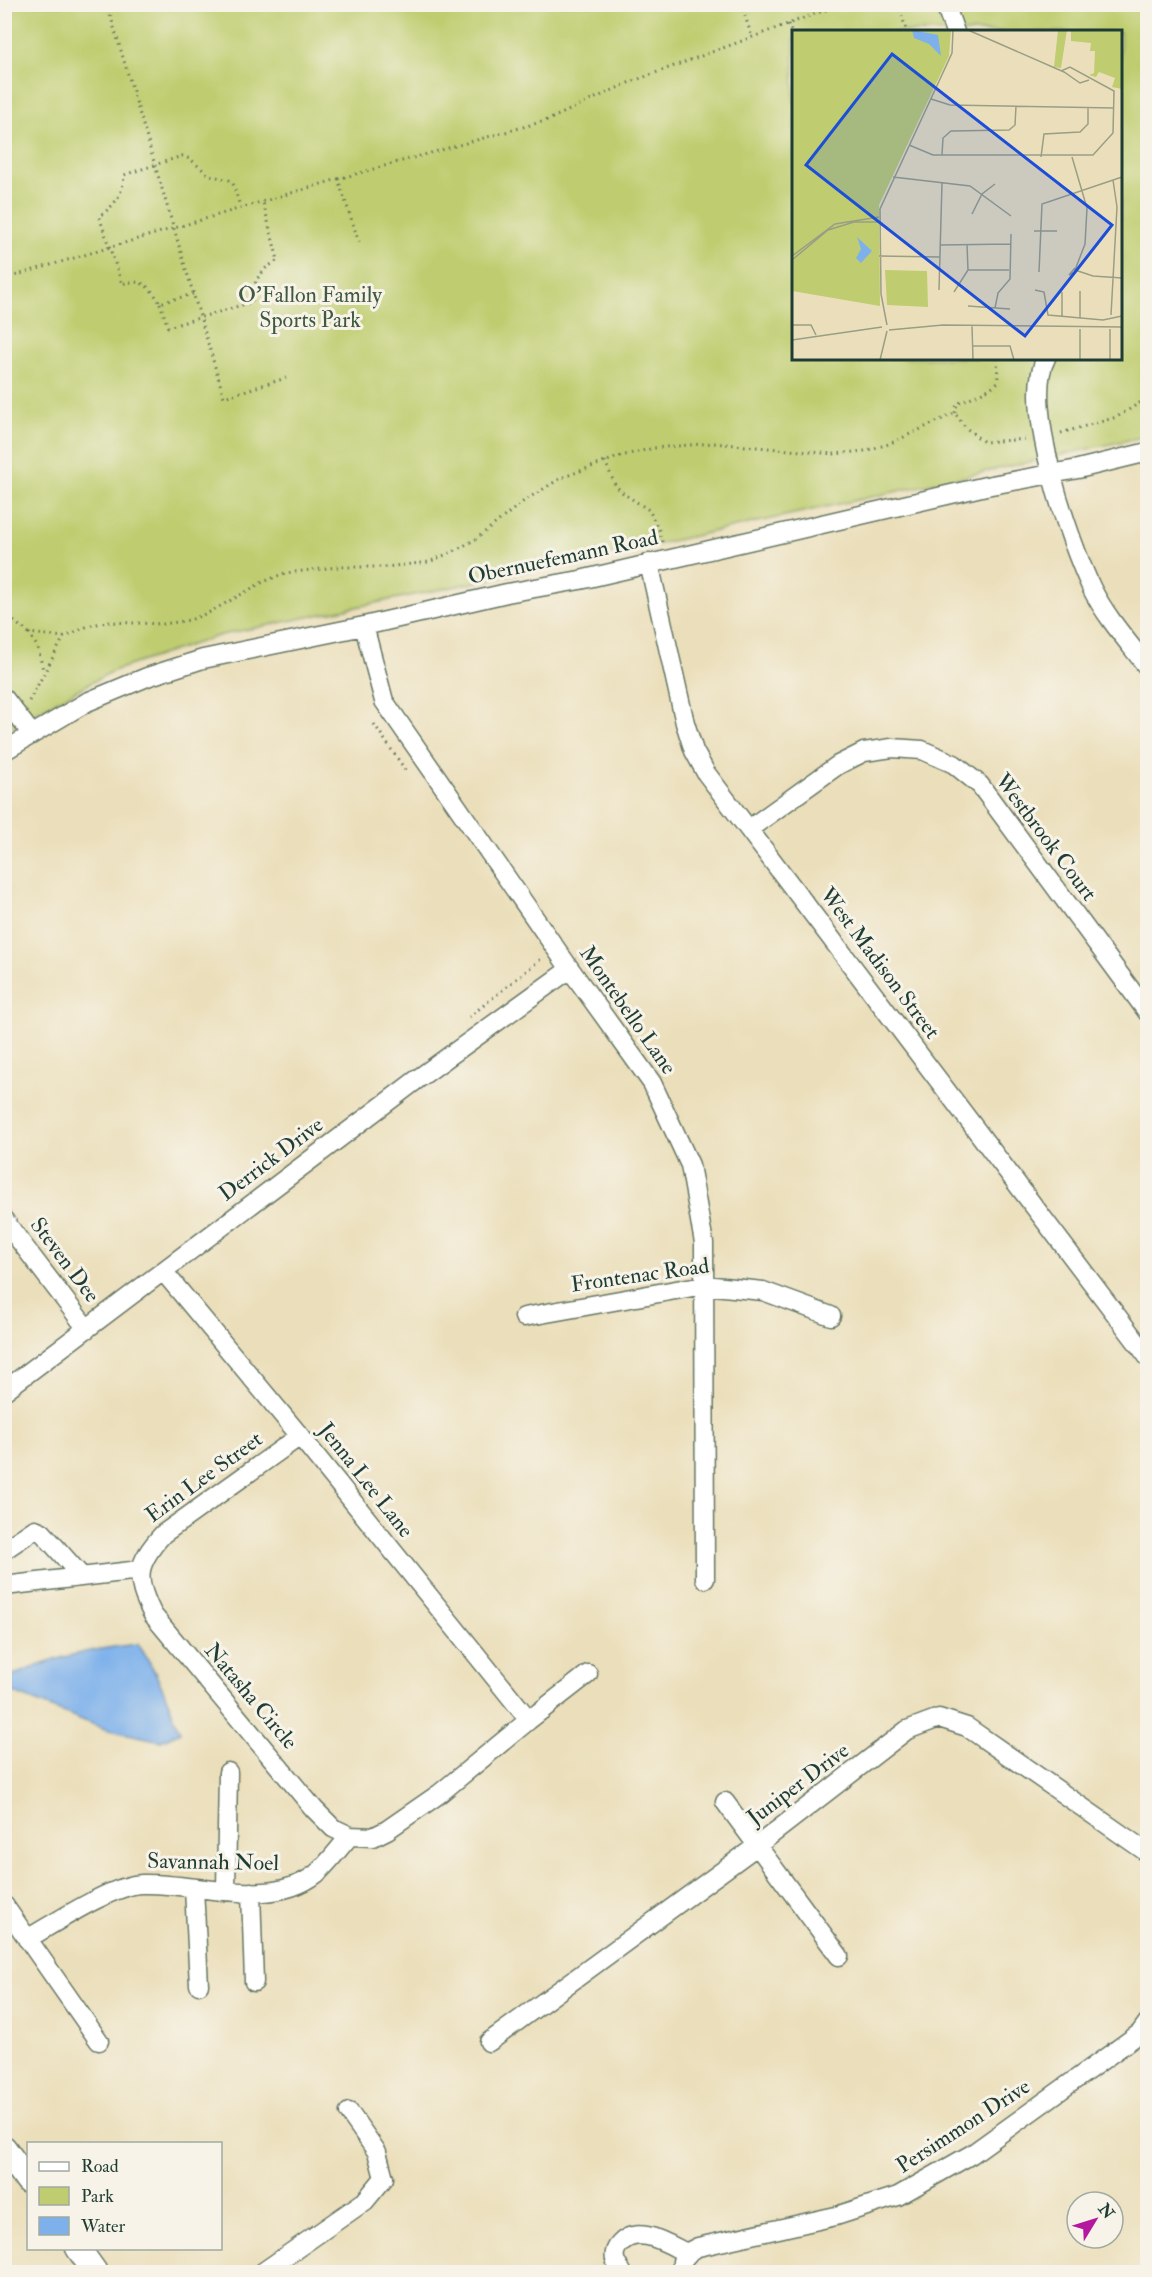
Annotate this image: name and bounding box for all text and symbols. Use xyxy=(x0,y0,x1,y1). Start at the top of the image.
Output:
inset map xyxy=(792,30,1122,360)
park label: O'Fallon Family Sports Park xyxy=(238,281,382,335)
street label: Obernuefemann Road xyxy=(465,523,661,591)
street label: Westbrook Court xyxy=(988,767,1103,906)
street label: West Madison Street xyxy=(813,881,946,1044)
street label: Montebello Lane xyxy=(573,940,683,1080)
street label: Derrick Drive xyxy=(213,1111,329,1207)
street label: Steven Dee xyxy=(24,1212,106,1308)
street label: Frontenac Road xyxy=(569,1251,711,1299)
street label: Jenna Lee Lane xyxy=(312,1416,420,1543)
street label: Erin Lee Street xyxy=(140,1425,268,1529)
street label: Natasha Circle xyxy=(198,1637,304,1755)
street label: Juniper Drive xyxy=(741,1737,855,1833)
street label: Savannah Noel xyxy=(147,1847,280,1877)
street label: Persimmon Drive xyxy=(891,2072,1035,2180)
legend xyxy=(27,2142,222,2250)
text: Road xyxy=(81,2155,119,2178)
text: Park xyxy=(81,2185,114,2208)
north arrow xyxy=(1065,2190,1125,2250)
text: N xyxy=(1093,2199,1119,2224)
text: Water xyxy=(80,2215,125,2238)

